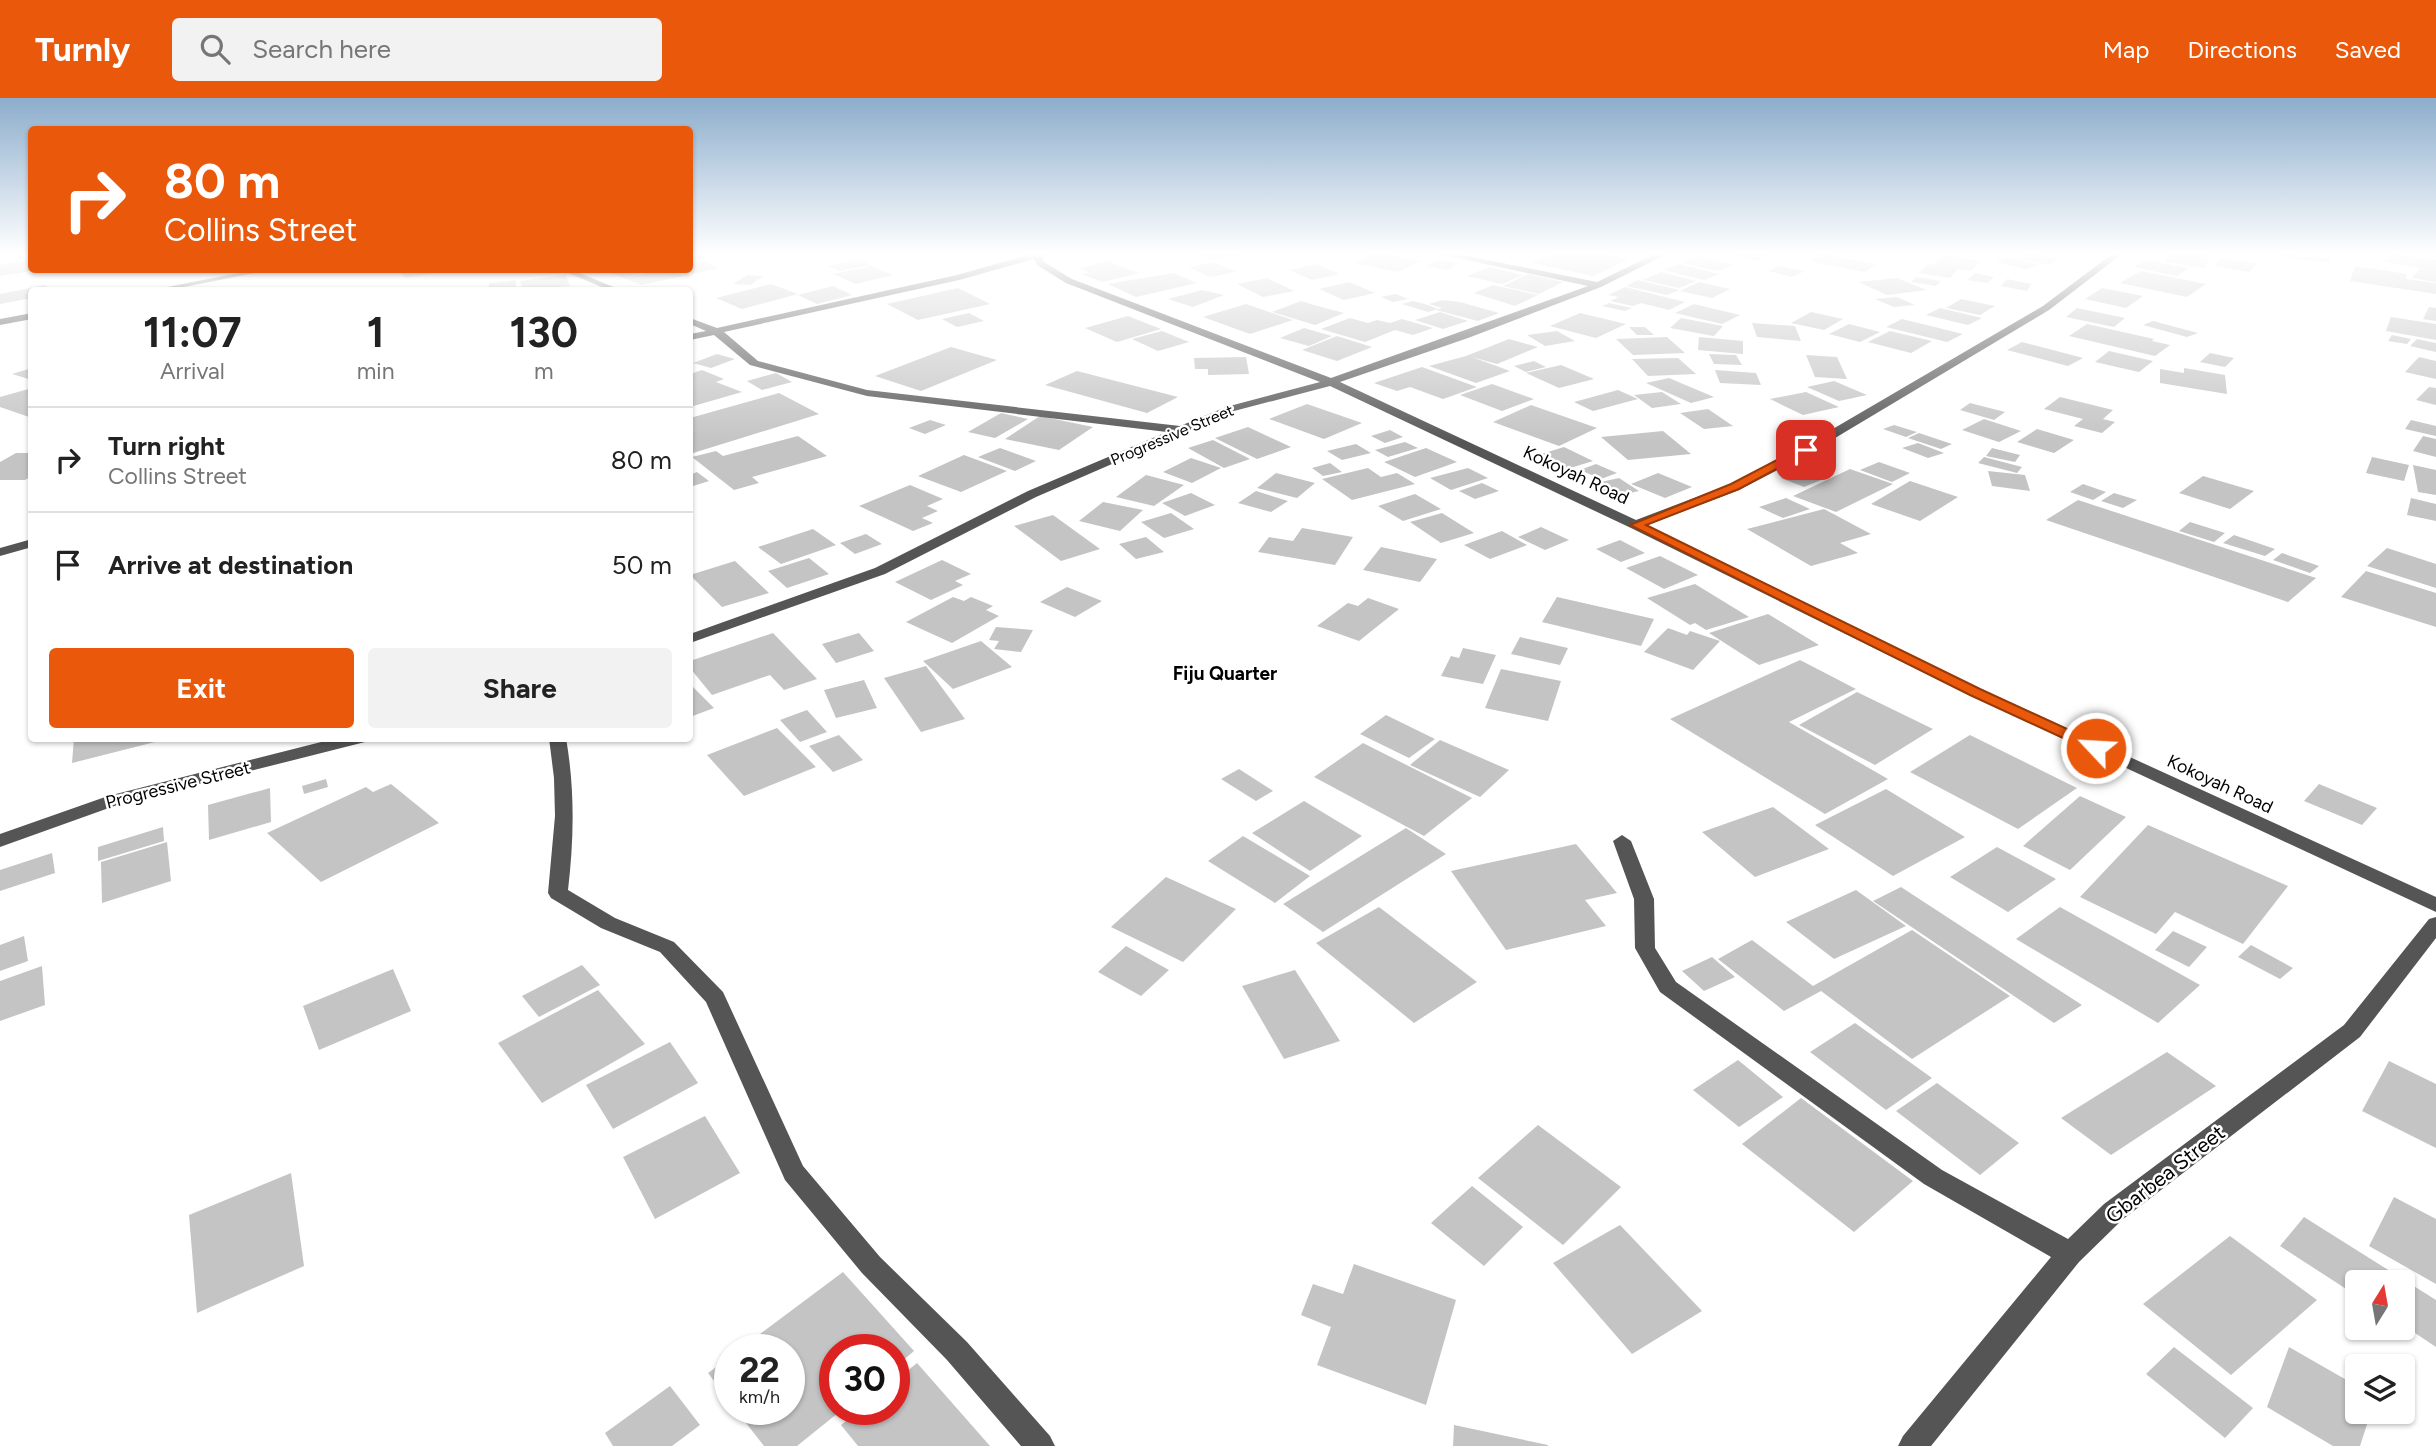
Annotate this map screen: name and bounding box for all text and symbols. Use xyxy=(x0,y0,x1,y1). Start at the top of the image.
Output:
search box xyxy=(172,18,662,81)
text: Turnly xyxy=(35,30,130,69)
icon: search xyxy=(196,30,234,68)
text: Search here xyxy=(252,33,391,65)
text: Map xyxy=(2103,35,2149,64)
text: Directions xyxy=(2187,35,2297,64)
text: Saved xyxy=(2335,35,2401,64)
text: 80 m xyxy=(164,151,280,210)
icon: right xyxy=(49,154,140,245)
text: Collins Street xyxy=(164,211,357,249)
text: 11:07 xyxy=(143,307,242,358)
text: 1 xyxy=(367,307,385,358)
text: 130 xyxy=(510,307,578,358)
text: Arrival xyxy=(160,357,225,385)
text: min xyxy=(357,357,395,385)
text: m xyxy=(534,357,554,385)
street label: Progressive Street xyxy=(1108,401,1236,469)
pin xyxy=(1776,420,1836,480)
text: Turn right xyxy=(108,430,225,462)
icon: arrive xyxy=(1787,431,1825,469)
icon: right xyxy=(49,441,87,479)
street label: Kokoyah Road xyxy=(1520,441,1632,509)
text: 80 m xyxy=(611,444,672,476)
text: Collins Street xyxy=(108,462,247,490)
icon: arrive xyxy=(49,546,87,584)
text: Arrive at destination xyxy=(108,549,353,581)
text: 50 m xyxy=(612,549,672,581)
button: Exit xyxy=(49,648,354,728)
button: Share xyxy=(368,648,672,728)
district label: Fiju Quarter xyxy=(1173,662,1277,685)
position arrow xyxy=(2059,711,2133,785)
street label: Kokoyah Road xyxy=(2164,750,2276,818)
street label: Progressive Street xyxy=(103,756,253,814)
street label: Gbarbea Street xyxy=(2100,1120,2230,1228)
north arrow xyxy=(2345,1270,2415,1340)
map controls xyxy=(2345,1270,2415,1424)
speed limit sign: 30 xyxy=(819,1334,910,1425)
text: 22 xyxy=(739,1349,780,1391)
button: layers xyxy=(2345,1354,2415,1424)
text: km/h xyxy=(739,1386,780,1408)

